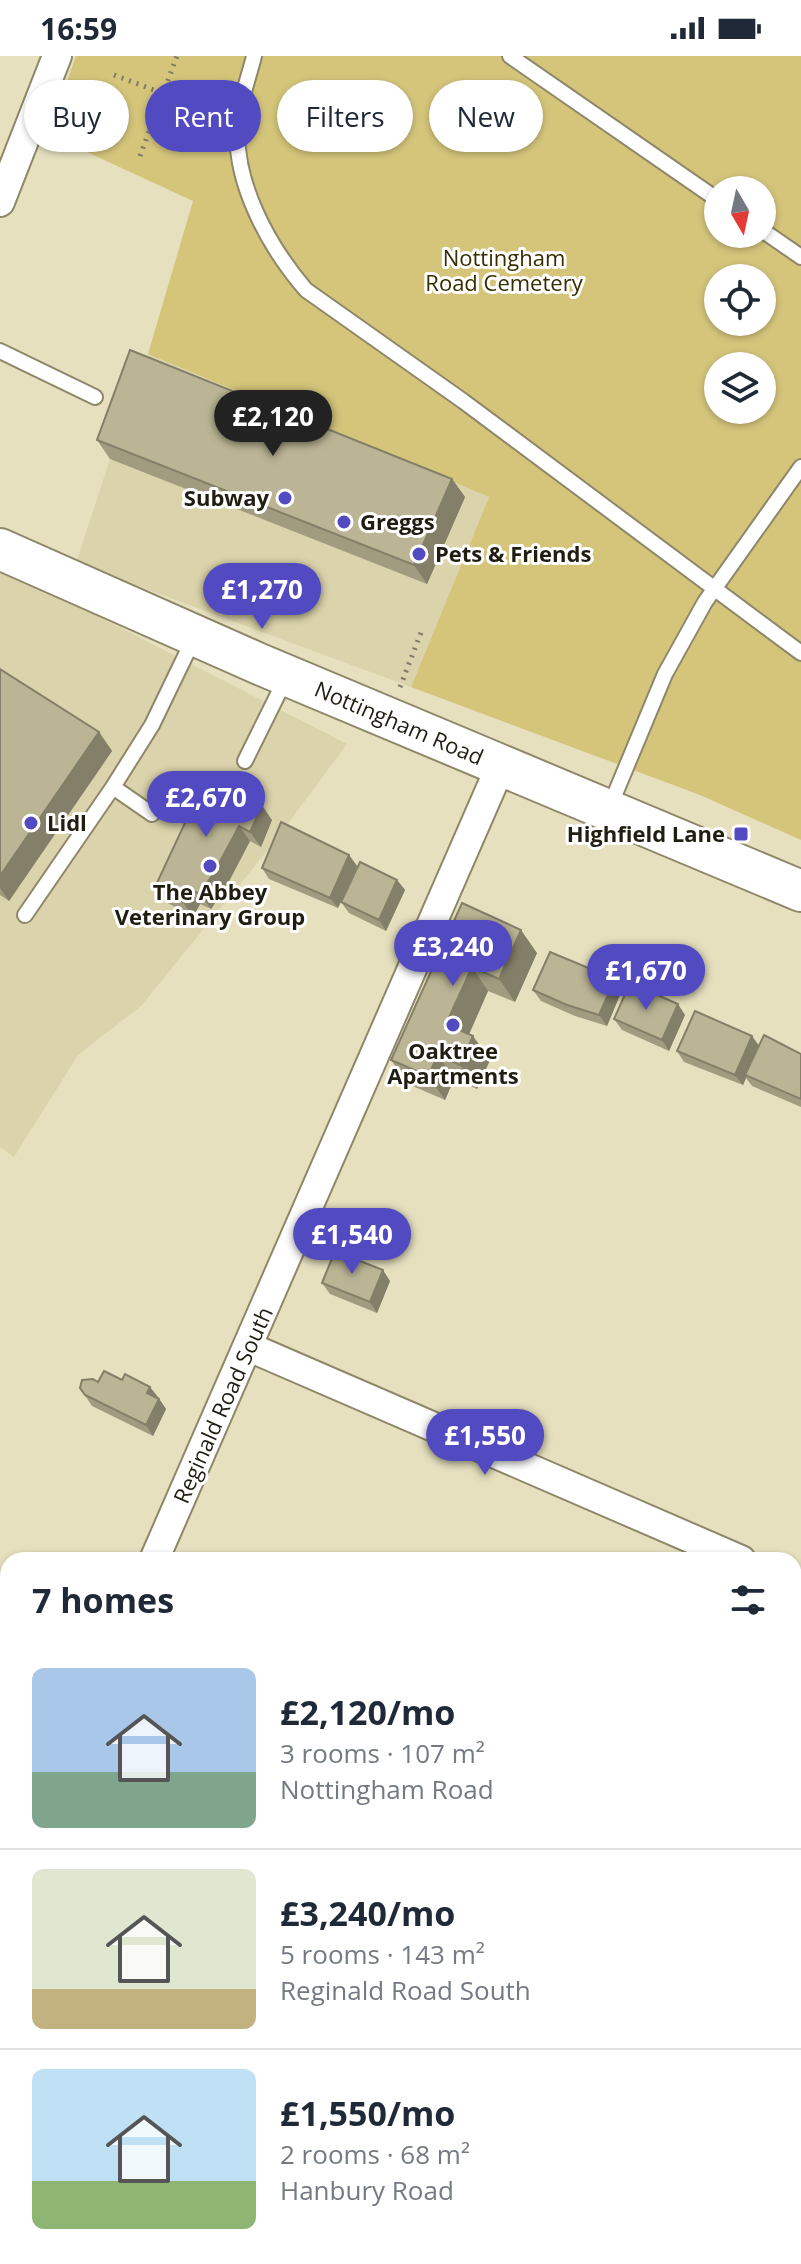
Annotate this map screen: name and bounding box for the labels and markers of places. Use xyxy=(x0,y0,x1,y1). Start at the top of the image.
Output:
pin: £2,120 xyxy=(208,390,338,458)
place label: Subway xyxy=(184,482,269,512)
marker: Subway xyxy=(276,489,294,507)
place label: Greggs xyxy=(360,506,435,536)
marker: Greggs xyxy=(335,513,353,531)
place label: Pets & Friends xyxy=(435,538,591,568)
marker: Pets & Friends xyxy=(410,545,428,563)
pin: £1,270 xyxy=(197,563,327,631)
pin: £2,670 xyxy=(141,771,271,839)
place label: Lidl xyxy=(47,807,87,837)
marker: Lidl xyxy=(22,814,40,832)
place label: Highfield Lane xyxy=(567,818,725,848)
marker: Highfield Lane xyxy=(732,825,750,843)
marker: The Abbey Veterinary Group xyxy=(201,857,219,875)
place label: The Abbey Veterinary Group xyxy=(115,876,305,931)
pin: £3,240 xyxy=(388,920,518,988)
pin: £1,670 xyxy=(581,944,711,1012)
marker: Oaktree Apartments xyxy=(444,1016,462,1034)
place label: Oaktree Apartments xyxy=(387,1035,519,1090)
pin: £1,540 xyxy=(287,1208,417,1276)
pin: £1,550 xyxy=(420,1409,550,1477)

